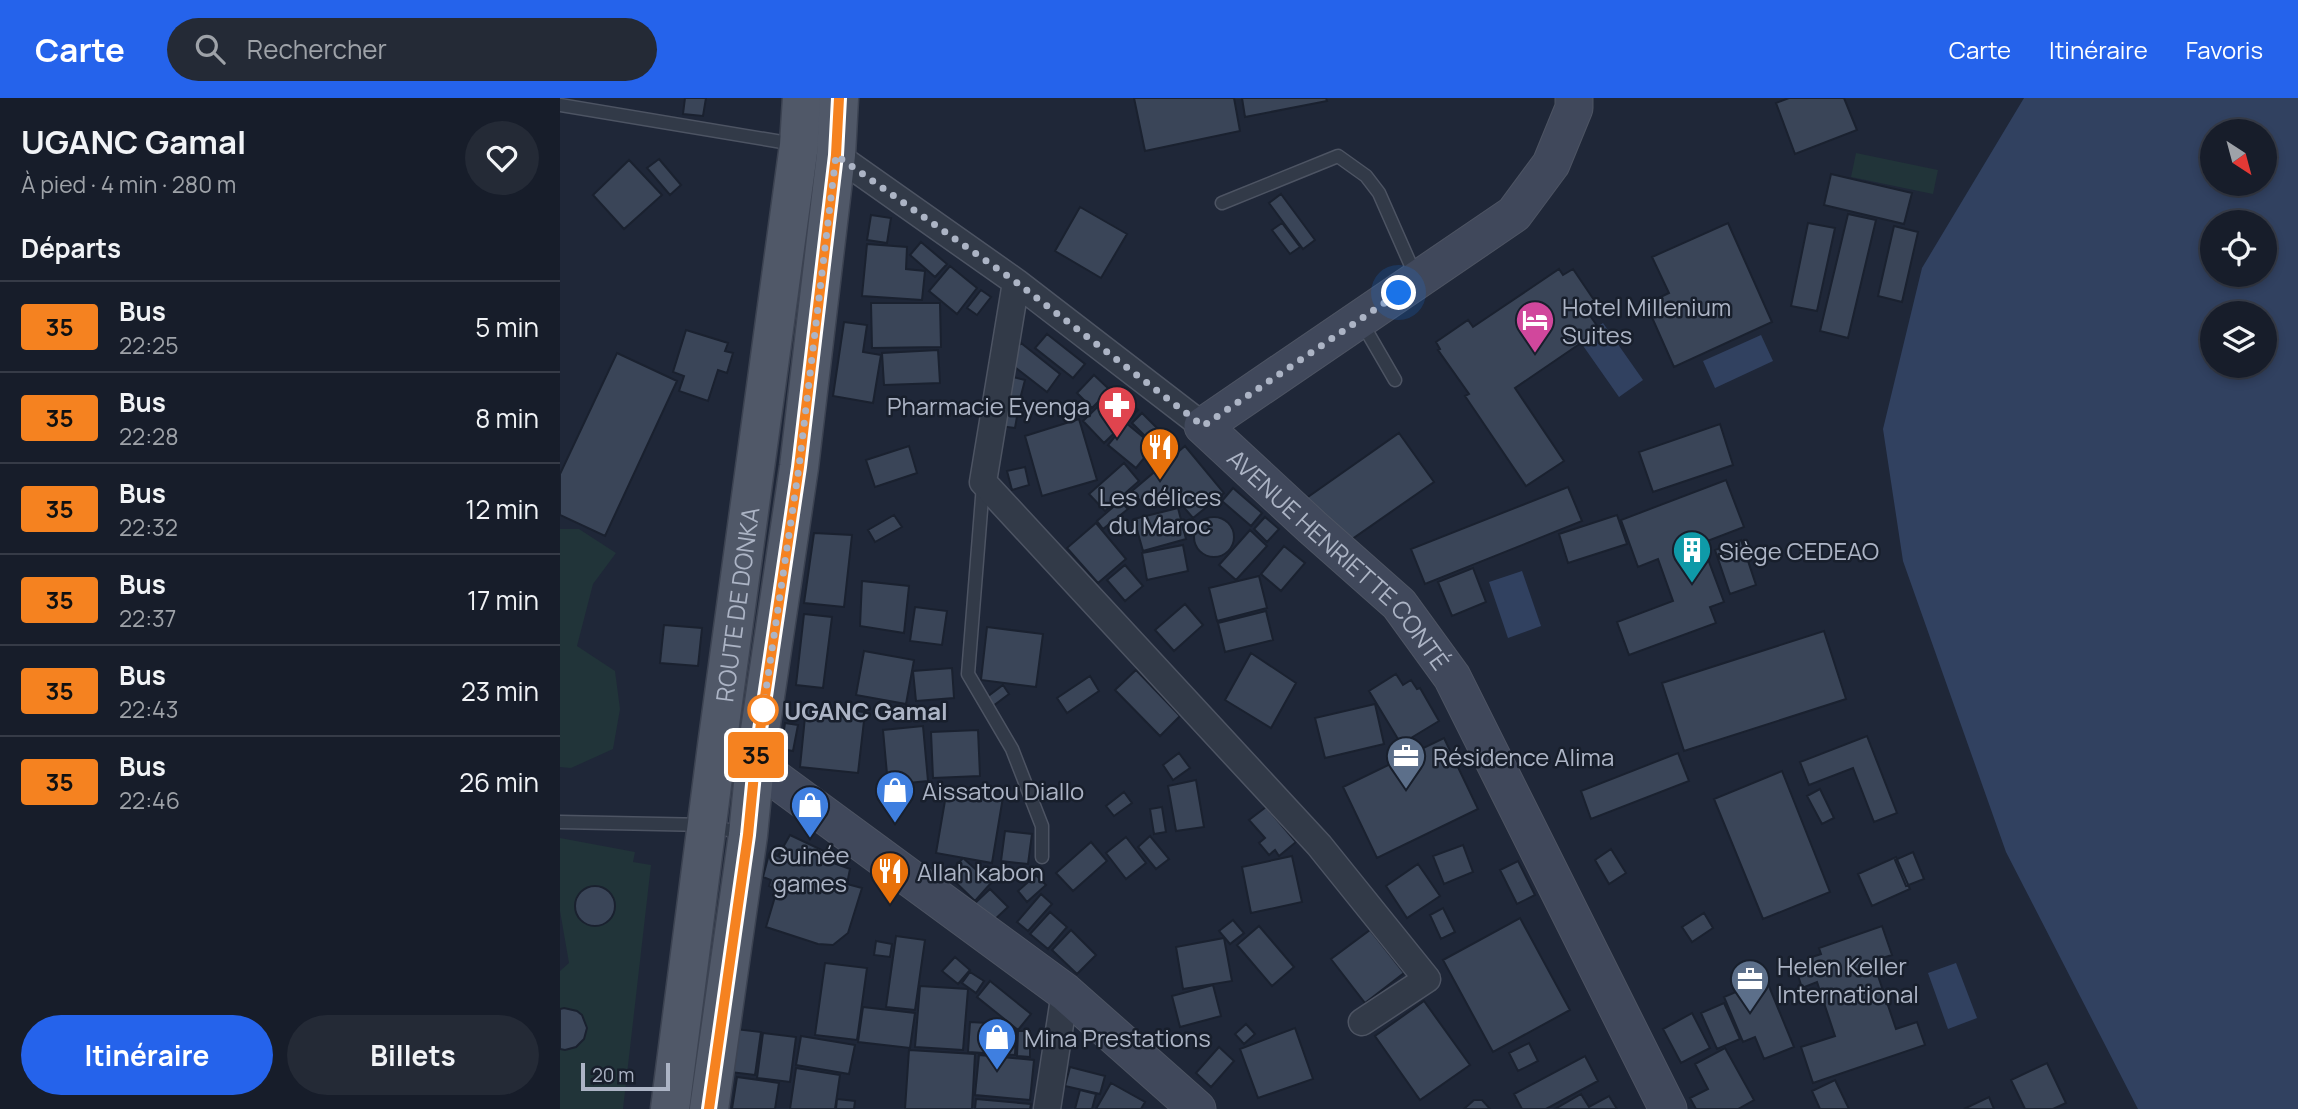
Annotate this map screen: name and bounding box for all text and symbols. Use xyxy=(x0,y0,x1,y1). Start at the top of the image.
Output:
search box xyxy=(167,18,657,81)
text: Carte xyxy=(35,27,125,72)
icon: search xyxy=(191,30,229,68)
text: Rechercher xyxy=(247,31,387,67)
text: Carte xyxy=(1949,33,2011,66)
text: Itinéraire xyxy=(2049,33,2148,66)
text: Favoris xyxy=(2186,33,2263,66)
text: UGANC Gamal xyxy=(21,119,246,164)
north arrow xyxy=(2200,119,2277,196)
map controls xyxy=(2200,119,2277,378)
button: heart xyxy=(465,121,539,195)
text: À pied · 4 min · 280 m xyxy=(21,168,236,200)
button: locate xyxy=(2200,210,2277,287)
text: Départs xyxy=(21,230,121,266)
your location xyxy=(1381,275,1416,310)
place label: Hotel Millenium Suites xyxy=(1562,290,1731,351)
text: Bus xyxy=(119,293,166,329)
hotel icon: Hotel Millenium Suites xyxy=(1514,299,1556,354)
button: layers xyxy=(2200,301,2277,378)
text: 5 min xyxy=(475,309,539,345)
text: 35 xyxy=(45,310,74,343)
text: 22:25 xyxy=(119,329,179,361)
text: Bus xyxy=(119,384,166,420)
pharmacy icon: Pharmacie Eyenga xyxy=(1096,384,1138,439)
place label: Pharmacie Eyenga xyxy=(887,389,1090,422)
text: 8 min xyxy=(475,400,539,436)
text: 35 xyxy=(45,401,74,434)
text: 22:28 xyxy=(119,420,179,452)
restaurant icon: Les délices du Maroc xyxy=(1139,426,1181,481)
street label: AVENUE HENRIETTE CONTÉ xyxy=(1221,441,1458,676)
text: Bus xyxy=(119,475,166,511)
place label: Les délices du Maroc xyxy=(1099,480,1221,541)
text: 12 min xyxy=(465,491,539,527)
text: 35 xyxy=(45,492,74,525)
street label: ROUTE DE DONKA xyxy=(707,505,766,704)
text: 22:32 xyxy=(119,511,178,543)
building icon: Siège CEDEAO xyxy=(1671,529,1713,584)
place label: Siège CEDEAO xyxy=(1719,534,1879,567)
text: Bus xyxy=(119,566,166,602)
text: 17 min xyxy=(467,582,539,618)
text: 35 xyxy=(45,583,74,616)
text: 22:37 xyxy=(119,602,176,634)
text: Bus xyxy=(119,657,166,693)
text: 23 min xyxy=(461,673,539,709)
text: 35 xyxy=(45,674,74,707)
text: 22:43 xyxy=(119,693,178,725)
place label: UGANC Gamal xyxy=(784,694,948,727)
marker: UGANC Gamal xyxy=(748,695,778,725)
line badge: 35 xyxy=(724,732,788,778)
office icon: Résidence Alima xyxy=(1385,735,1427,790)
text: 35 xyxy=(742,738,770,771)
place label: Résidence Alima xyxy=(1433,740,1614,773)
text: Bus xyxy=(119,748,166,784)
text: 26 min xyxy=(459,764,539,800)
text: 35 xyxy=(45,765,74,798)
shop icon: Aissatou Diallo xyxy=(874,769,916,824)
place label: Aissatou Diallo xyxy=(922,774,1084,807)
text: 22:46 xyxy=(119,784,180,816)
shop icon: Guinée games xyxy=(789,784,831,839)
place label: Guinée games xyxy=(770,838,850,899)
restaurant icon: Allah kabon xyxy=(869,850,911,905)
place label: Allah kabon xyxy=(917,855,1044,888)
place label: Helen Keller International xyxy=(1777,949,1919,1010)
office icon: Helen Keller International xyxy=(1729,958,1771,1013)
button: Itinéraire xyxy=(21,1015,273,1095)
button: Billets xyxy=(287,1015,539,1095)
shop icon: Mina Prestations xyxy=(976,1016,1018,1071)
place label: Mina Prestations xyxy=(1024,1021,1211,1054)
scale bar xyxy=(581,1060,670,1092)
text: 20 m xyxy=(592,1062,634,1088)

